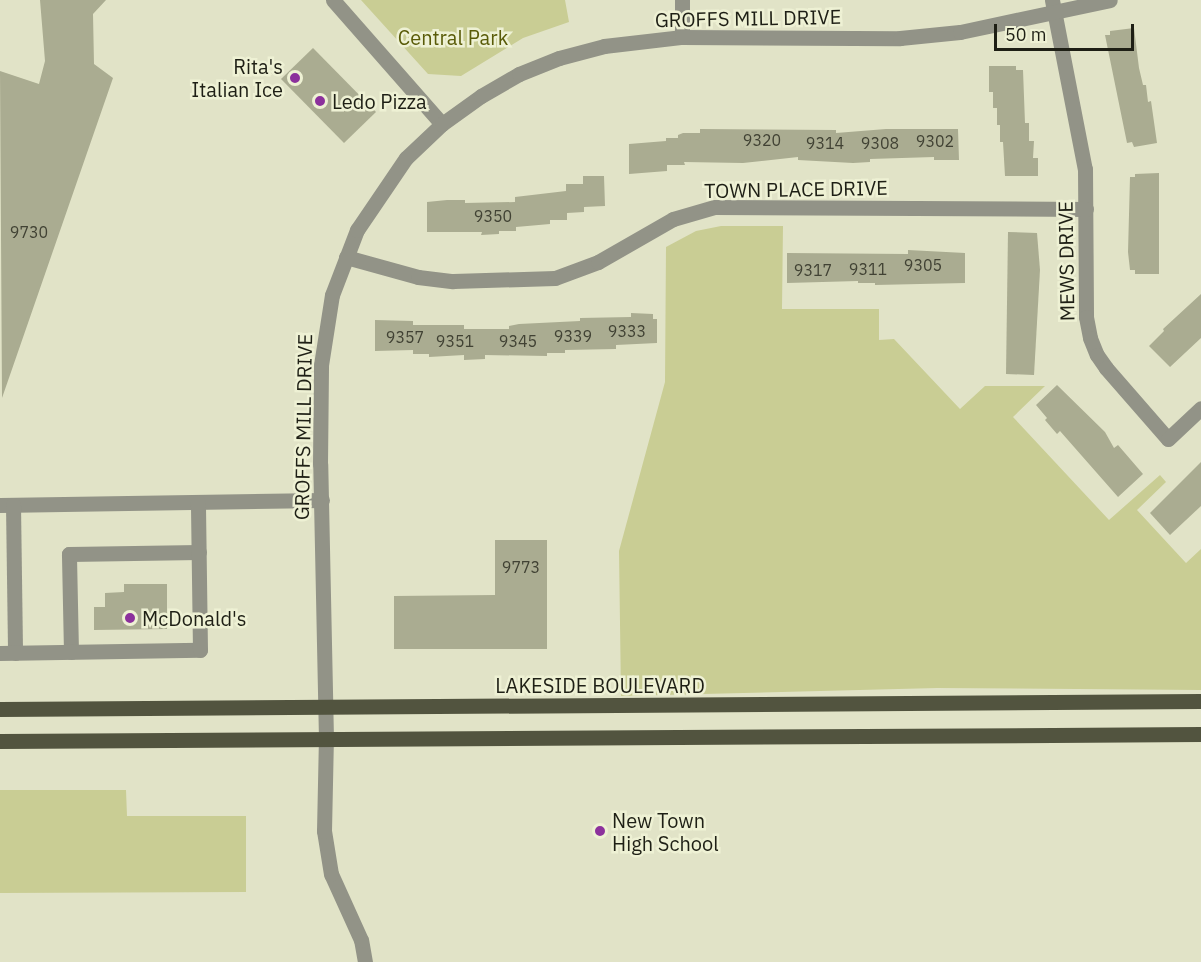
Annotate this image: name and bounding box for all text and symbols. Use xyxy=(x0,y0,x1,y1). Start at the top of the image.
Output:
street label: GROFFS MILL DRIVE xyxy=(655,4,841,32)
scale bar xyxy=(997,12,1136,50)
text: 50 m xyxy=(1005,23,1047,46)
park label: Central Park xyxy=(398,25,508,49)
place label: Rita's Italian Ice xyxy=(191,54,283,101)
marker: Rita's Italian Ice xyxy=(288,71,302,85)
place label: Ledo Pizza xyxy=(332,89,427,113)
marker: Ledo Pizza xyxy=(313,94,327,108)
house number: 9320 xyxy=(743,130,781,150)
house number: 9302 xyxy=(916,131,954,151)
house number: 9314 xyxy=(806,133,844,153)
house number: 9308 xyxy=(861,133,899,153)
street label: TOWN PLACE DRIVE xyxy=(704,175,888,203)
street label: MEWS DRIVE xyxy=(1053,201,1079,321)
house number: 9350 xyxy=(474,206,512,226)
house number: 9730 xyxy=(10,222,48,242)
house number: 9305 xyxy=(904,255,942,275)
house number: 9311 xyxy=(849,259,887,279)
house number: 9317 xyxy=(794,260,832,280)
house number: 9333 xyxy=(608,321,646,341)
house number: 9339 xyxy=(554,326,592,346)
house number: 9357 xyxy=(386,327,424,347)
house number: 9351 xyxy=(436,331,474,351)
house number: 9345 xyxy=(499,331,537,351)
street label: GROFFS MILL DRIVE xyxy=(289,334,317,520)
house number: 9773 xyxy=(502,557,540,577)
place label: McDonald's xyxy=(142,606,247,630)
marker: McDonald's xyxy=(123,611,137,625)
street label: LAKESIDE BOULEVARD xyxy=(495,673,705,697)
place label: New Town High School xyxy=(612,808,719,855)
marker: New Town High School xyxy=(593,824,607,838)

